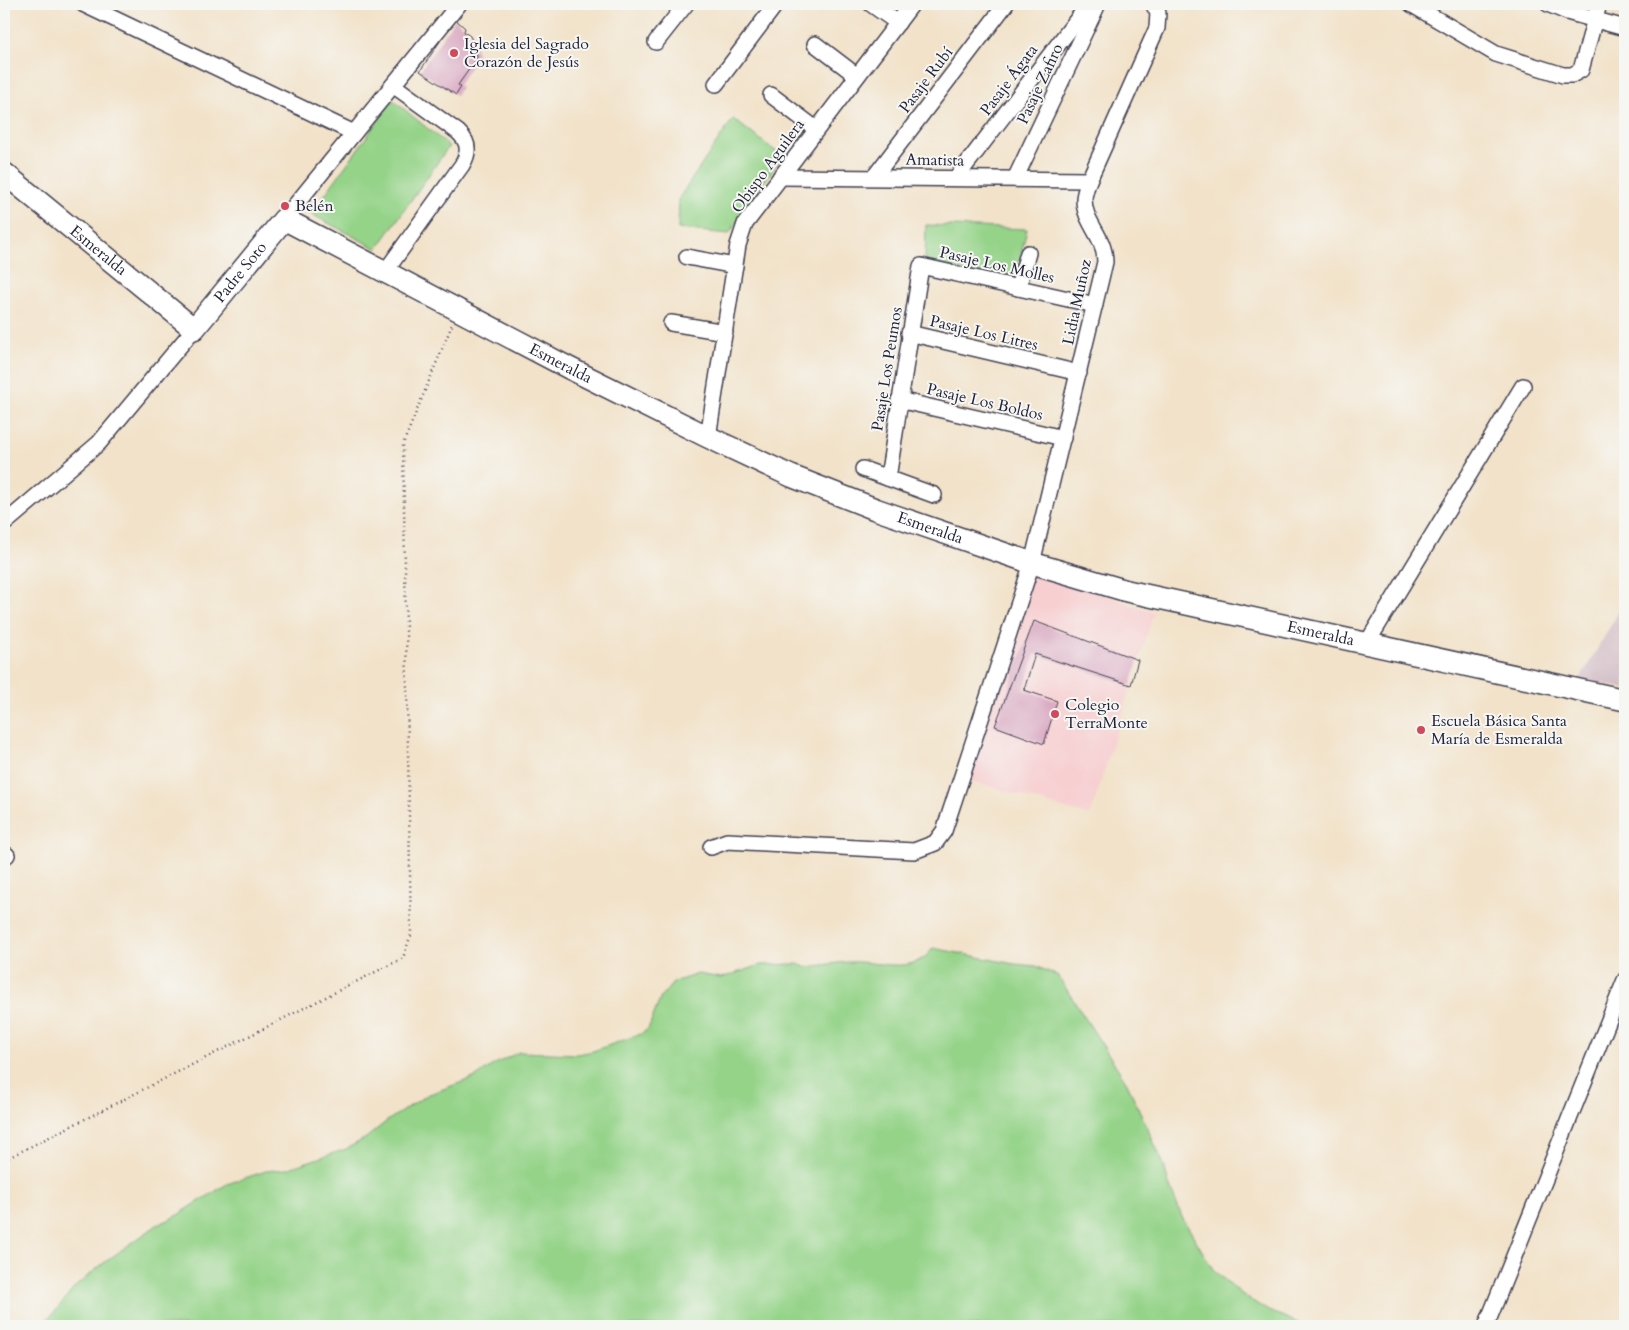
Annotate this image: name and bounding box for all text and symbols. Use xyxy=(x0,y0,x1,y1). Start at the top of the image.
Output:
place label: Iglesia del Sagrado Corazón de Jesús xyxy=(464,33,589,73)
street label: Pasaje Ágata xyxy=(975,40,1043,120)
street label: Pasaje Zafiro xyxy=(1012,40,1068,128)
street label: Pasaje Rubí xyxy=(894,42,958,118)
marker: Iglesia del Sagrado Corazón de Jesús xyxy=(448,47,460,59)
street label: Obispo Aguilera xyxy=(726,114,810,218)
street label: Amatista xyxy=(905,148,965,172)
place label: Belén xyxy=(295,195,334,217)
marker: Belén xyxy=(279,200,291,212)
street label: Esmeralda xyxy=(65,220,132,281)
street label: Padre Soto xyxy=(209,237,272,307)
street label: Pasaje Los Molles xyxy=(937,241,1057,289)
street label: Lidia Muñoz xyxy=(1057,257,1097,347)
street label: Pasaje Los Peumos xyxy=(866,305,908,433)
street label: Pasaje Los Litres xyxy=(928,310,1040,356)
street label: Esmeralda xyxy=(525,338,596,389)
street label: Pasaje Los Boldos xyxy=(925,378,1045,426)
street label: Esmeralda xyxy=(894,506,966,549)
street label: Esmeralda xyxy=(1285,615,1356,651)
place label: Colegio TerraMonte xyxy=(1065,694,1148,734)
marker: Colegio TerraMonte xyxy=(1049,708,1061,720)
place label: Escuela Básica Santa María de Esmeralda xyxy=(1431,710,1567,750)
marker: Escuela Básica Santa María de Esmeralda xyxy=(1415,724,1427,736)

